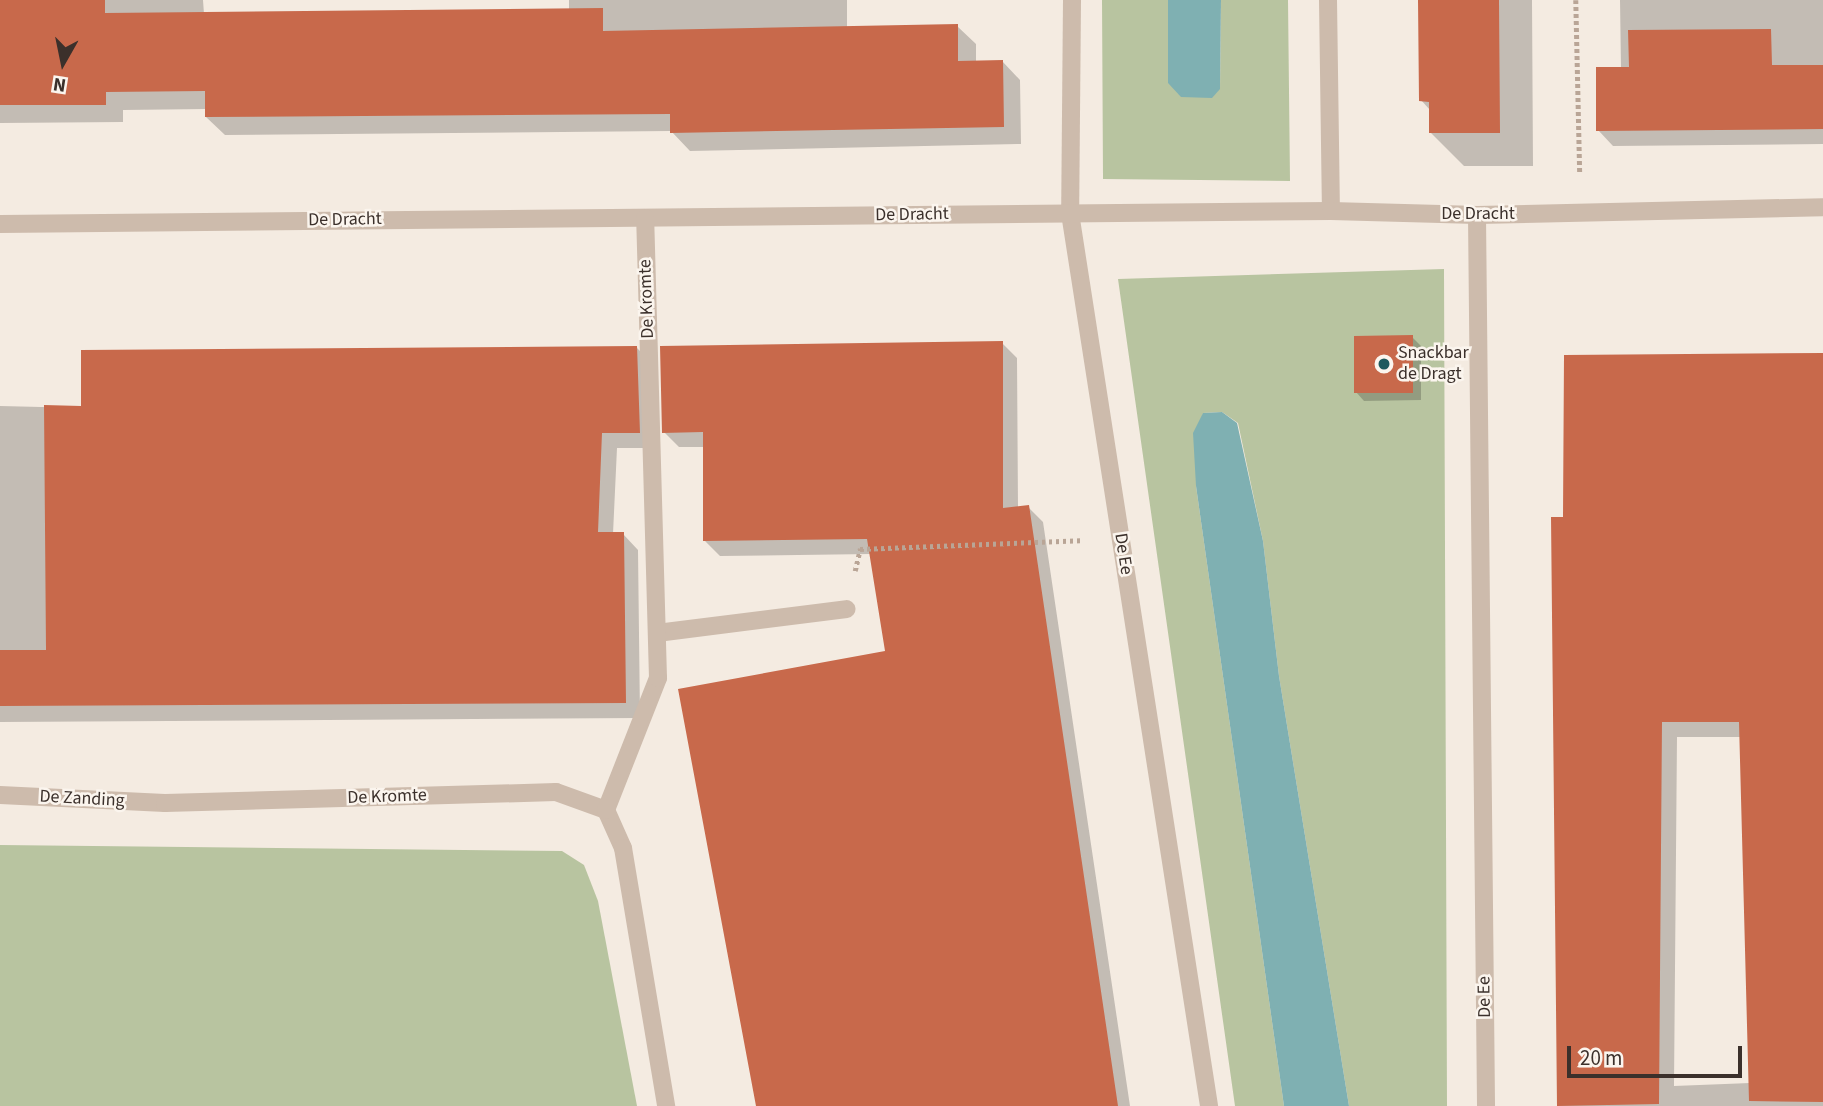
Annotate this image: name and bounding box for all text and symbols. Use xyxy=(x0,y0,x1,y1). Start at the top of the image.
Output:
north arrow xyxy=(28,28,98,98)
text: N xyxy=(51,70,68,99)
street label: De Dracht xyxy=(1441,203,1515,225)
street label: De Dracht xyxy=(875,204,949,226)
street label: De Dracht xyxy=(308,209,382,231)
street label: De Kromte xyxy=(635,259,659,339)
place label: Snackbar de Dragt xyxy=(1398,343,1469,386)
marker: Snackbar de Dragt xyxy=(1376,356,1392,372)
street label: De Ee xyxy=(1109,532,1137,576)
street label: De Kromte xyxy=(347,785,427,809)
street label: De Zanding xyxy=(39,786,125,812)
street label: De Ee xyxy=(1474,976,1496,1018)
scale bar xyxy=(1571,1032,1746,1076)
text: 20 m xyxy=(1580,1043,1622,1073)

